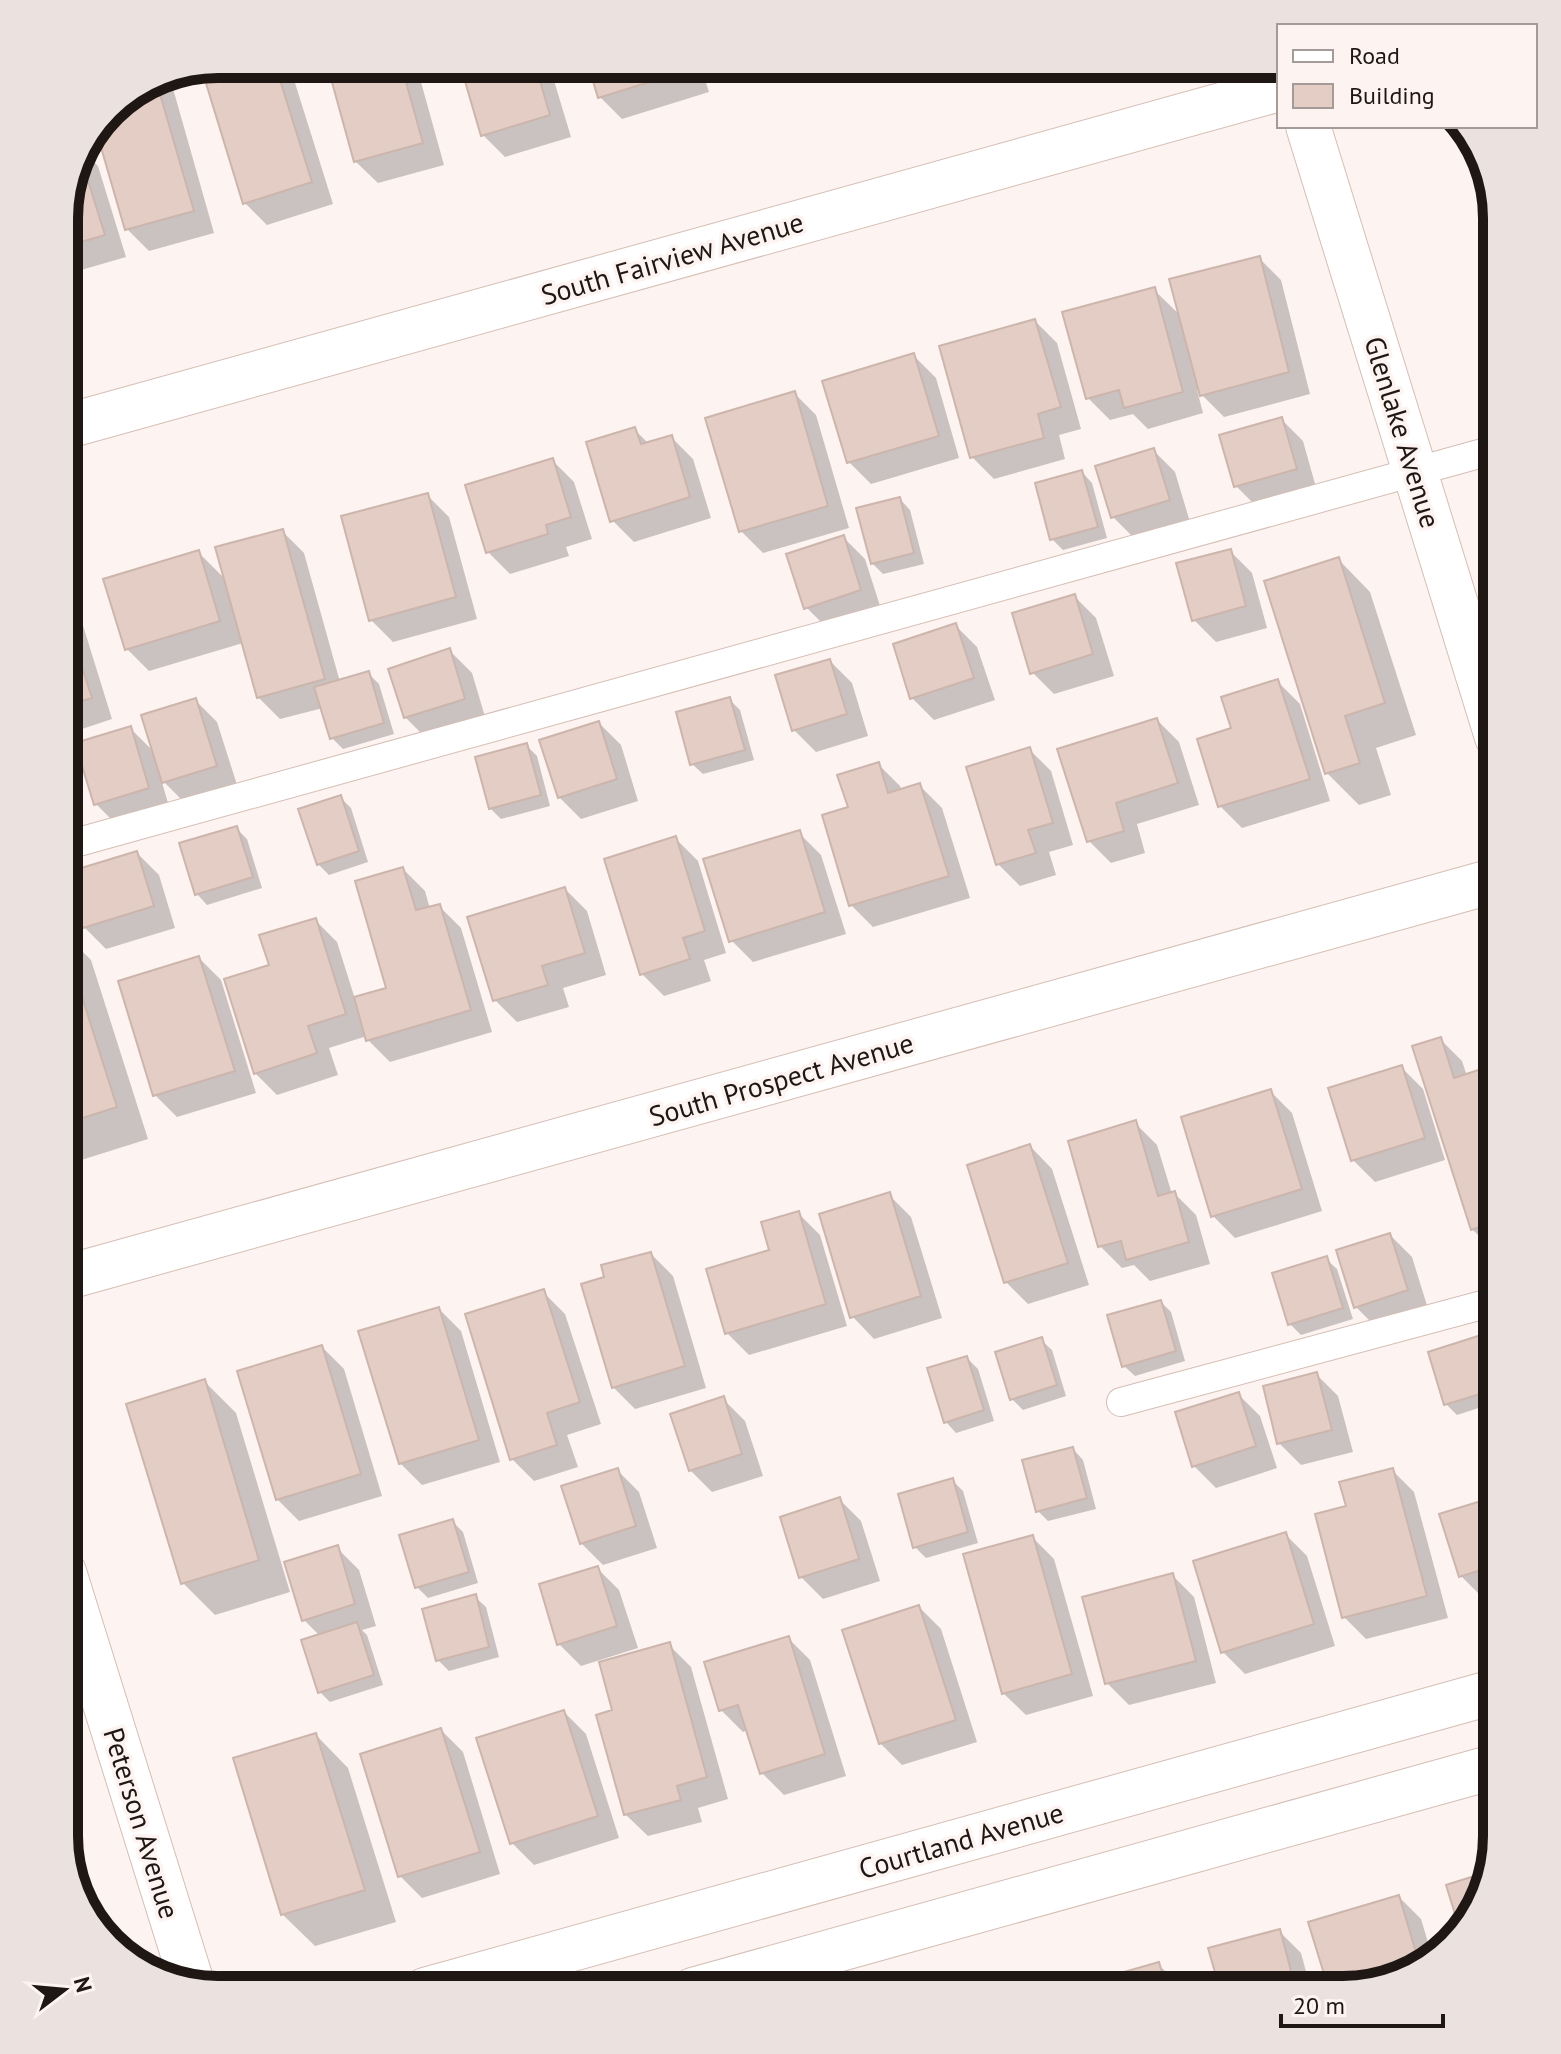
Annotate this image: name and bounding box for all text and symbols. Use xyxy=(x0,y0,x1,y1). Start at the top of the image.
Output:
legend xyxy=(1277,24,1537,128)
text: Road xyxy=(1349,40,1400,71)
text: Building xyxy=(1349,80,1435,111)
street label: South Fairview Avenue xyxy=(536,203,808,313)
street label: Glenlake Avenue xyxy=(1356,332,1450,532)
street label: South Prospect Avenue xyxy=(644,1024,918,1134)
street label: Peterson Avenue xyxy=(95,1723,189,1923)
street label: Courtland Avenue xyxy=(854,1793,1068,1887)
north arrow xyxy=(24,1950,104,2030)
text: N xyxy=(68,1974,99,1995)
scale bar xyxy=(1281,1978,1443,2028)
text: 20 m xyxy=(1293,1990,1345,2021)

